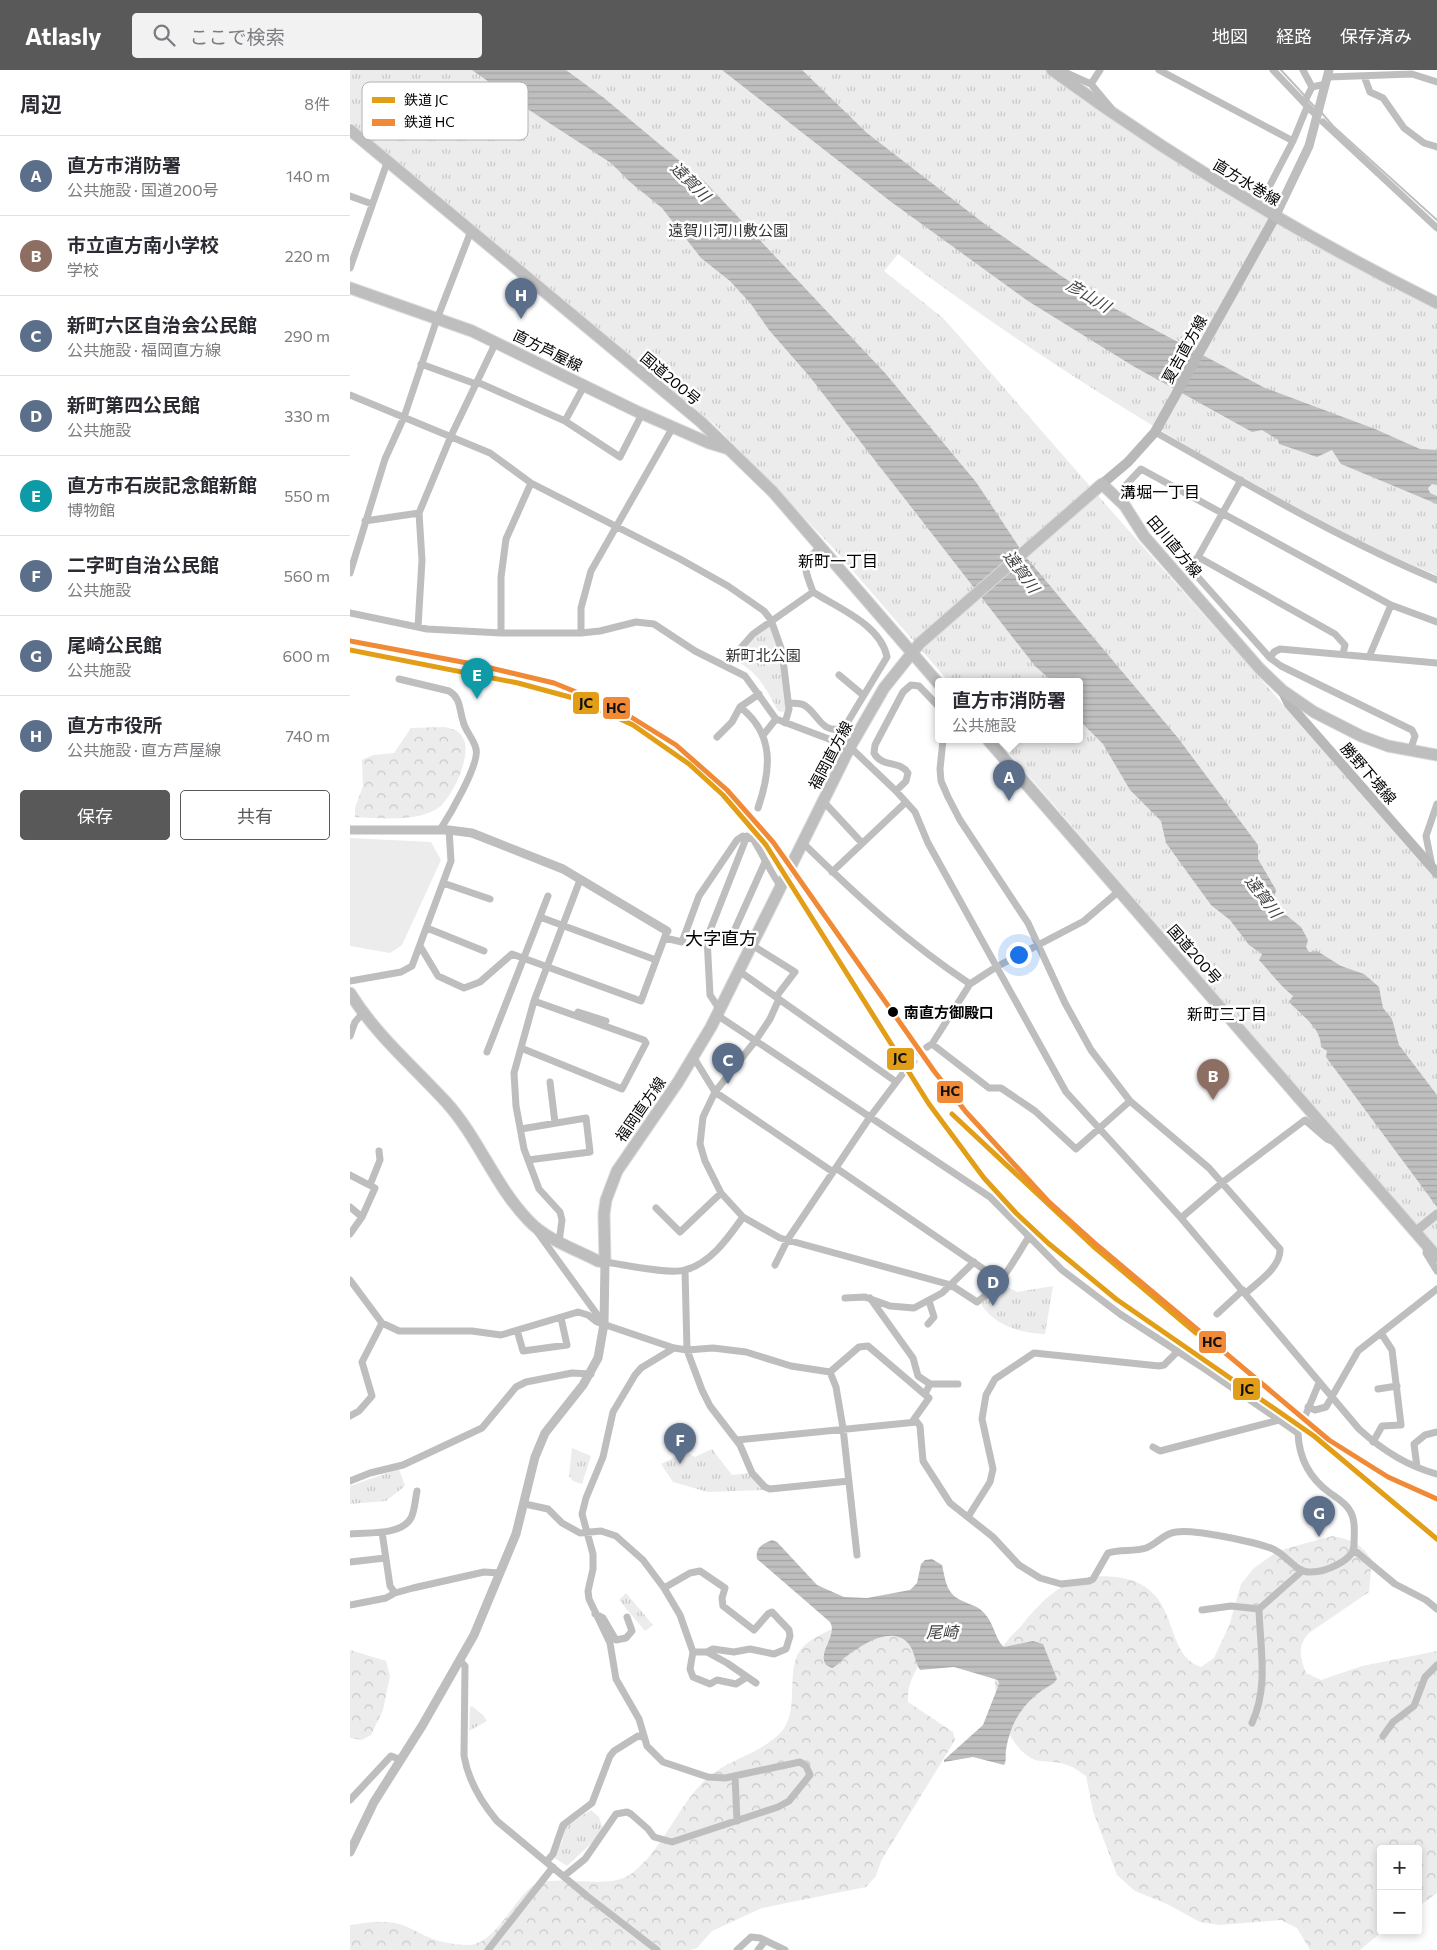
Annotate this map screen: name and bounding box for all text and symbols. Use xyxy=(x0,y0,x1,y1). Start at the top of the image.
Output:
search box xyxy=(132,13,482,58)
text: Atlasly xyxy=(25,21,102,50)
icon: search xyxy=(150,21,178,49)
text: ここで検索 xyxy=(190,25,285,48)
text: 地図 xyxy=(1212,25,1248,47)
text: 経路 xyxy=(1276,25,1312,47)
text: 保存済み xyxy=(1340,25,1412,47)
legend xyxy=(362,82,528,140)
text: 周辺 xyxy=(20,91,62,116)
text: 鉄道 JC xyxy=(404,91,448,108)
text: 8件 xyxy=(304,94,330,113)
text: 鉄道 HC xyxy=(404,113,455,130)
text: 直方市消防署 xyxy=(67,153,181,176)
street label: 直方水巻線 xyxy=(1210,155,1284,209)
water label: 遠賀川 xyxy=(667,157,716,206)
text: A xyxy=(30,166,42,185)
text: 140 m xyxy=(286,166,330,185)
text: 公共施設 · 国道200号 xyxy=(67,180,219,199)
park label: 遠賀川河川敷公園 xyxy=(668,221,788,239)
text: 市立直方南小学校 xyxy=(67,233,219,256)
text: B xyxy=(31,246,41,265)
text: 220 m xyxy=(285,246,330,265)
text: 学校 xyxy=(67,260,99,279)
water label: 彦山川 xyxy=(1064,274,1116,317)
pin: H xyxy=(505,278,537,319)
street label: 夏吉直方線 xyxy=(1158,312,1210,386)
text: 新町六区自治会公民館 xyxy=(67,313,257,336)
street label: 直方芦屋線 xyxy=(510,325,586,375)
text: C xyxy=(31,326,41,345)
text: 290 m xyxy=(284,326,330,345)
text: 公共施設 · 福岡直方線 xyxy=(67,340,221,359)
street label: 国道200号 xyxy=(637,348,705,408)
text: 新町第四公民館 xyxy=(67,393,200,416)
text: D xyxy=(30,406,42,425)
text: 330 m xyxy=(284,406,330,425)
text: 公共施設 xyxy=(67,420,131,439)
text: 直方市石炭記念館新館 xyxy=(67,473,257,496)
district label: 溝堀一丁目 xyxy=(1120,482,1200,501)
text: E xyxy=(31,486,41,505)
text: 550 m xyxy=(284,486,330,505)
text: 博物館 xyxy=(67,500,115,519)
street label: 田川直方線 xyxy=(1144,511,1206,581)
water label: 遠賀川 xyxy=(1000,546,1045,598)
district label: 新町一丁目 xyxy=(798,551,878,570)
text: 二字町自治公民館 xyxy=(67,553,219,576)
text: F xyxy=(31,566,41,585)
text: 560 m xyxy=(284,566,330,585)
text: 公共施設 xyxy=(67,580,131,599)
text: 尾崎公民館 xyxy=(67,633,162,656)
text: G xyxy=(30,646,42,665)
text: 600 m xyxy=(282,646,330,665)
park label: 新町北公園 xyxy=(725,646,801,664)
pin: E xyxy=(461,658,493,699)
text: 公共施設 xyxy=(67,660,131,679)
popup xyxy=(935,678,1083,743)
text: 直方市消防署 xyxy=(952,688,1066,711)
line badge: JC xyxy=(572,691,600,715)
text: JC xyxy=(579,694,593,711)
line badge: HC xyxy=(602,696,631,720)
text: HC xyxy=(606,699,626,716)
text: 直方市役所 xyxy=(67,713,162,736)
text: 公共施設 xyxy=(952,715,1016,734)
street label: 福岡直方線 xyxy=(804,718,856,792)
text: H xyxy=(30,726,42,745)
text: 740 m xyxy=(285,726,330,745)
street label: 勝野下境線 xyxy=(1338,739,1400,807)
text: 公共施設 · 直方芦屋線 xyxy=(67,740,221,759)
pin: A xyxy=(993,760,1025,801)
button: 保存 xyxy=(20,790,170,840)
button: 共有 xyxy=(180,790,330,840)
water label: 遠賀川 xyxy=(1242,871,1287,922)
street label: 国道200号 xyxy=(1164,921,1226,987)
district label: 大字直方 xyxy=(685,927,757,949)
your location xyxy=(1006,942,1032,968)
place label: 南直方御殿口 xyxy=(904,1003,994,1021)
district label: 新町三丁目 xyxy=(1187,1004,1267,1023)
marker: 南直方御殿口 xyxy=(886,1005,900,1019)
pin: C xyxy=(712,1043,744,1084)
line badge: JC xyxy=(886,1047,915,1071)
text: JC xyxy=(893,1049,907,1066)
pin: B xyxy=(1197,1059,1229,1100)
street label: 福岡直方線 xyxy=(611,1073,669,1145)
line badge: HC xyxy=(936,1080,964,1104)
text: HC xyxy=(940,1082,960,1099)
pin: D xyxy=(977,1265,1009,1306)
line badge: HC xyxy=(1198,1330,1227,1354)
text: HC xyxy=(1202,1333,1222,1350)
line badge: JC xyxy=(1232,1377,1261,1401)
text: JC xyxy=(1240,1380,1254,1397)
pin: F xyxy=(664,1423,696,1464)
pin: G xyxy=(1303,1496,1335,1537)
water label: 尾崎 xyxy=(926,1622,960,1641)
map controls xyxy=(1377,1845,1422,1935)
button: + xyxy=(1377,1845,1422,1890)
button: − xyxy=(1377,1890,1422,1935)

